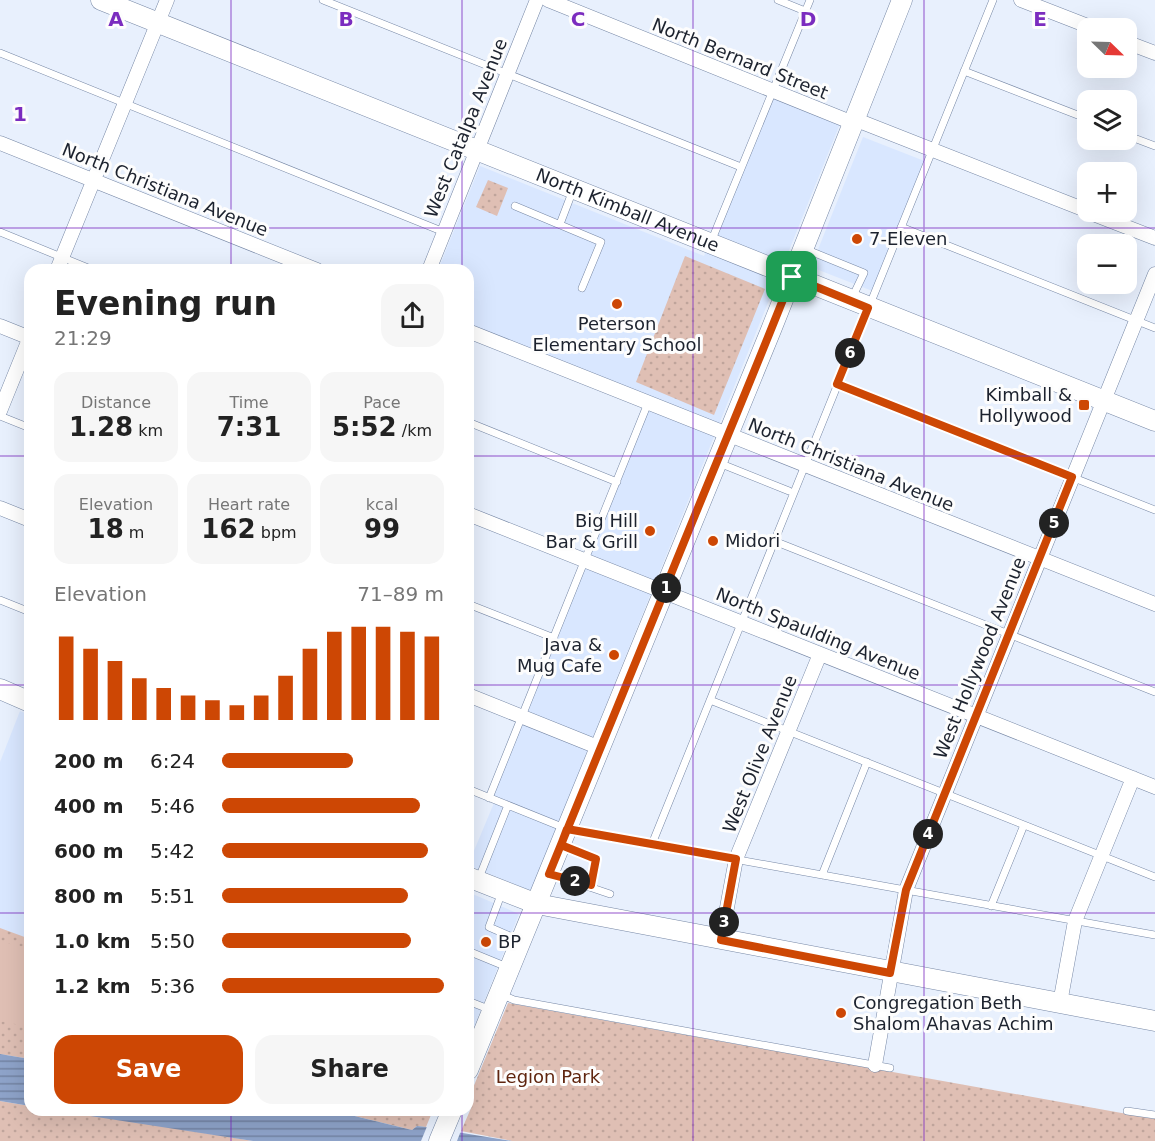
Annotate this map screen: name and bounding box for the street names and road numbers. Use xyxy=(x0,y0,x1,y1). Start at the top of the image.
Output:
street label: North Bernard Street xyxy=(649,14,831,103)
street label: West Catalpa Avenue xyxy=(420,35,511,221)
street label: North Christiana Avenue xyxy=(59,139,271,240)
street label: North Kimball Avenue xyxy=(533,164,722,256)
street label: North Christiana Avenue xyxy=(745,414,957,515)
street label: West Hollywood Avenue xyxy=(929,554,1030,762)
street label: North Spaulding Avenue xyxy=(713,583,923,684)
street label: West Olive Avenue xyxy=(718,672,801,836)

